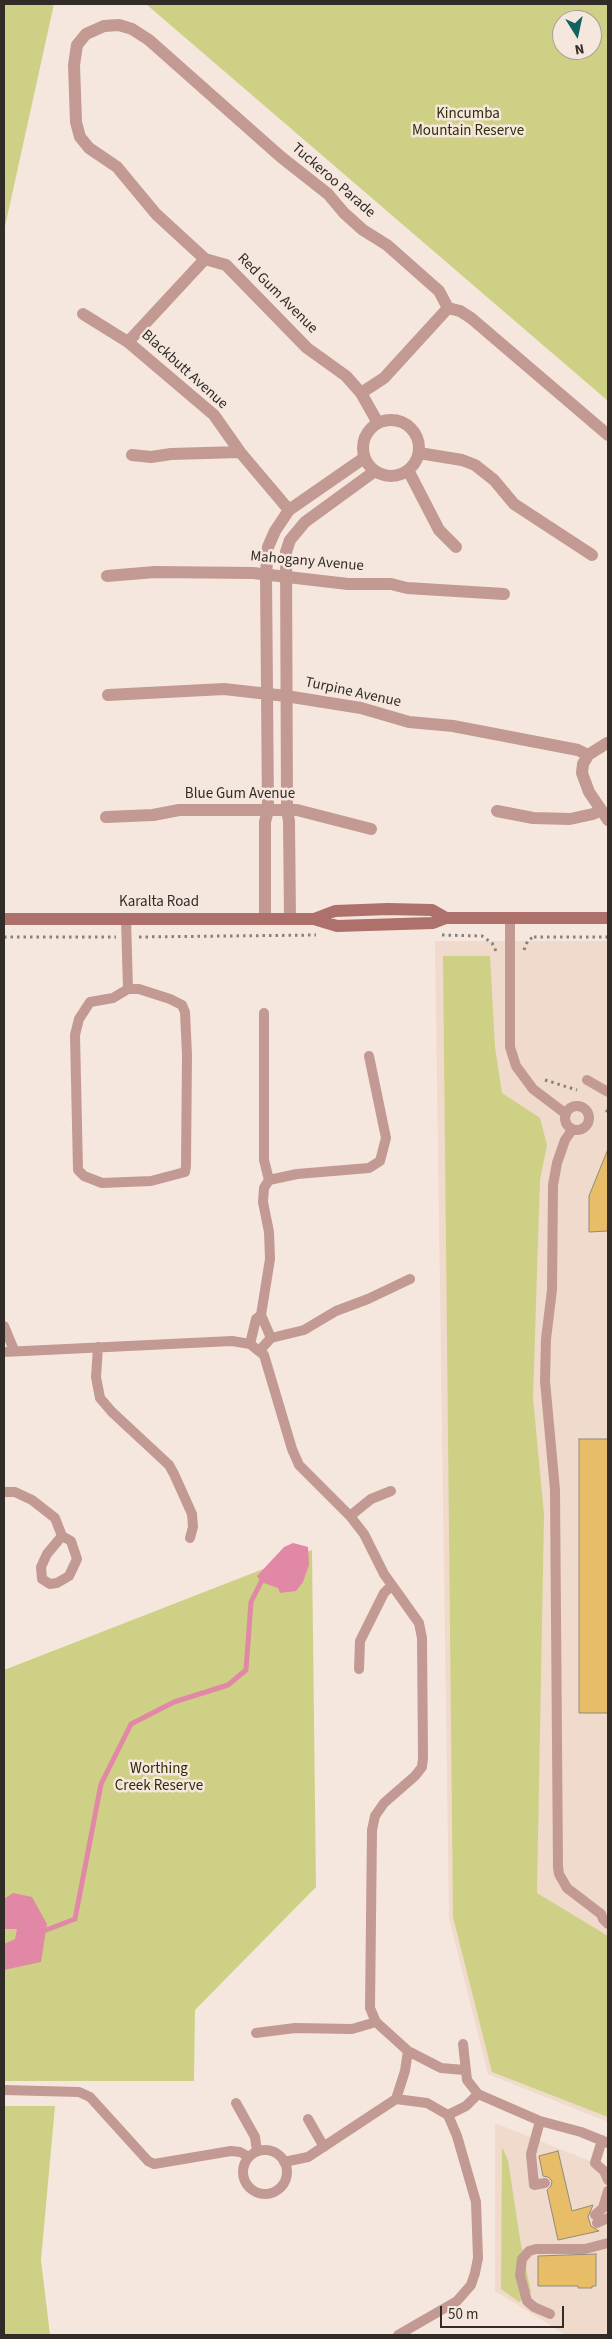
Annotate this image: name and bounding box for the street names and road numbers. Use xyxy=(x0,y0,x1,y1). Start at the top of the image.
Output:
street label: Tuckeroo Parade xyxy=(288,140,378,222)
street label: Red Gum Avenue xyxy=(233,250,321,338)
street label: Blackbutt Avenue xyxy=(137,327,231,413)
street label: Mahogany Avenue xyxy=(249,548,365,576)
street label: Turpine Avenue xyxy=(303,674,403,712)
street label: Blue Gum Avenue xyxy=(185,786,295,804)
street label: Karalta Road xyxy=(119,894,199,912)

